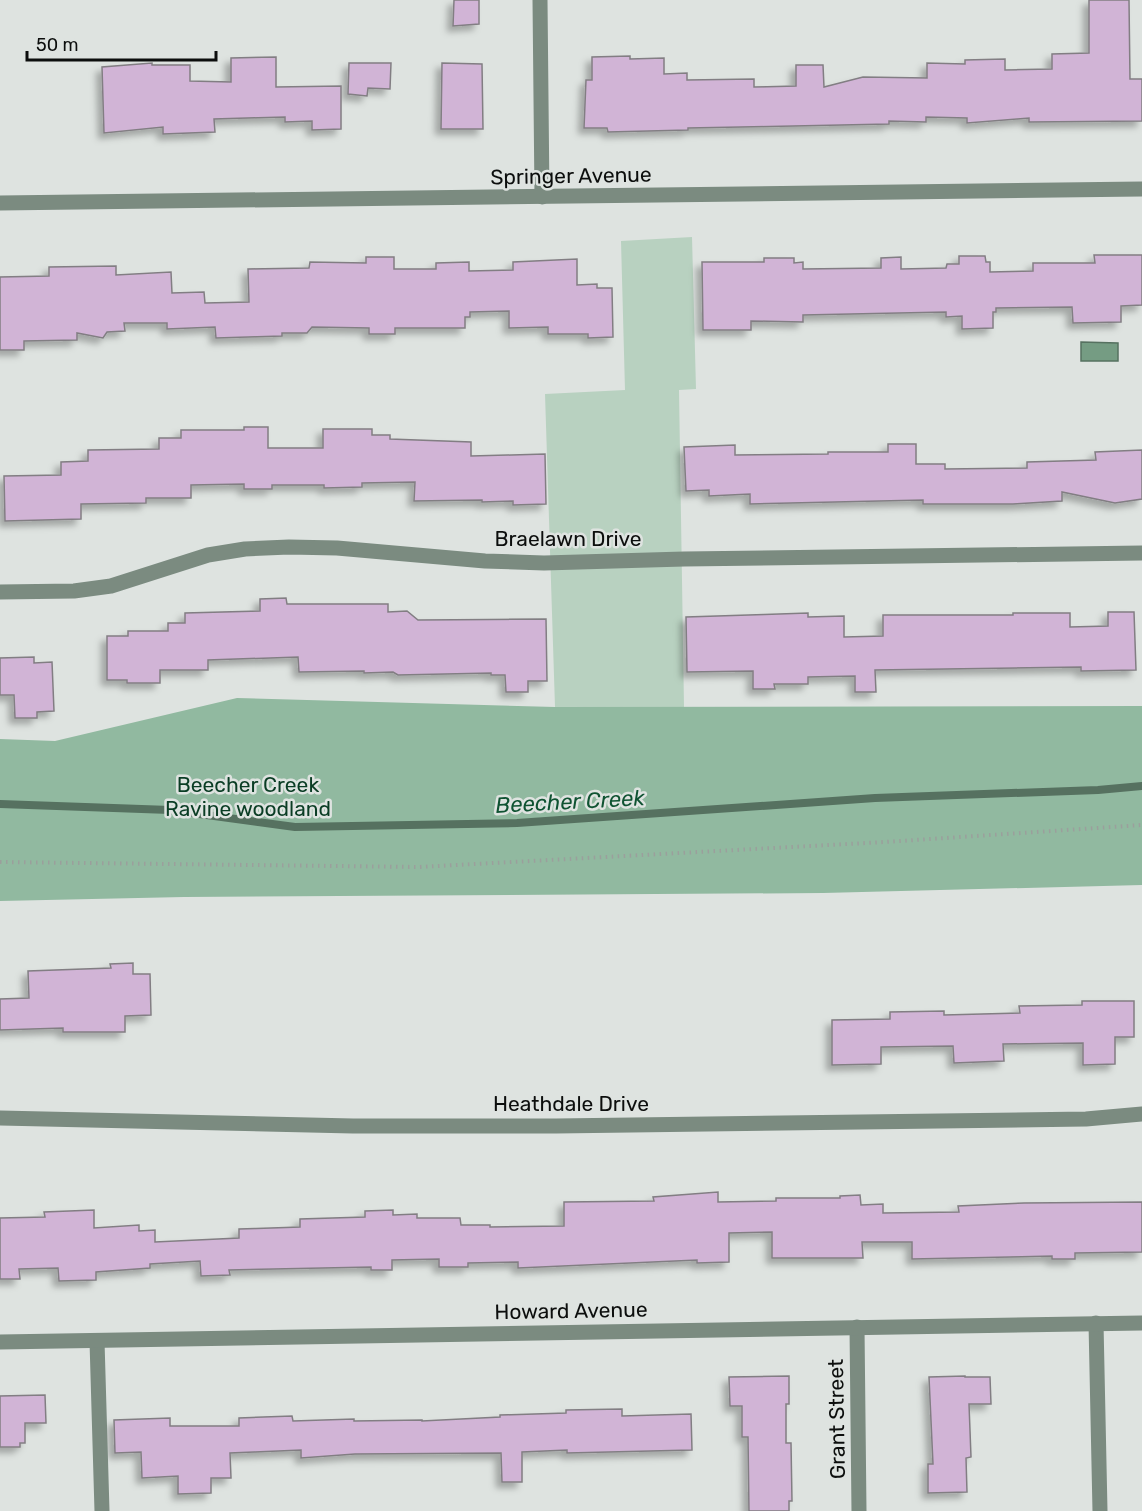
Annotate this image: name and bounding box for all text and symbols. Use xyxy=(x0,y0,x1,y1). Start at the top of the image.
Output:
scale bar xyxy=(27,24,216,62)
text: 50 m xyxy=(36,34,79,56)
street label: Springer Avenue xyxy=(490,162,652,189)
street label: Braelawn Drive xyxy=(494,526,642,551)
park label: Beecher Creek Ravine woodland xyxy=(165,772,331,821)
water label: Beecher Creek xyxy=(495,784,646,819)
street label: Heathdale Drive xyxy=(493,1091,649,1116)
street label: Howard Avenue xyxy=(494,1297,648,1324)
street label: Grant Street xyxy=(823,1359,850,1479)

